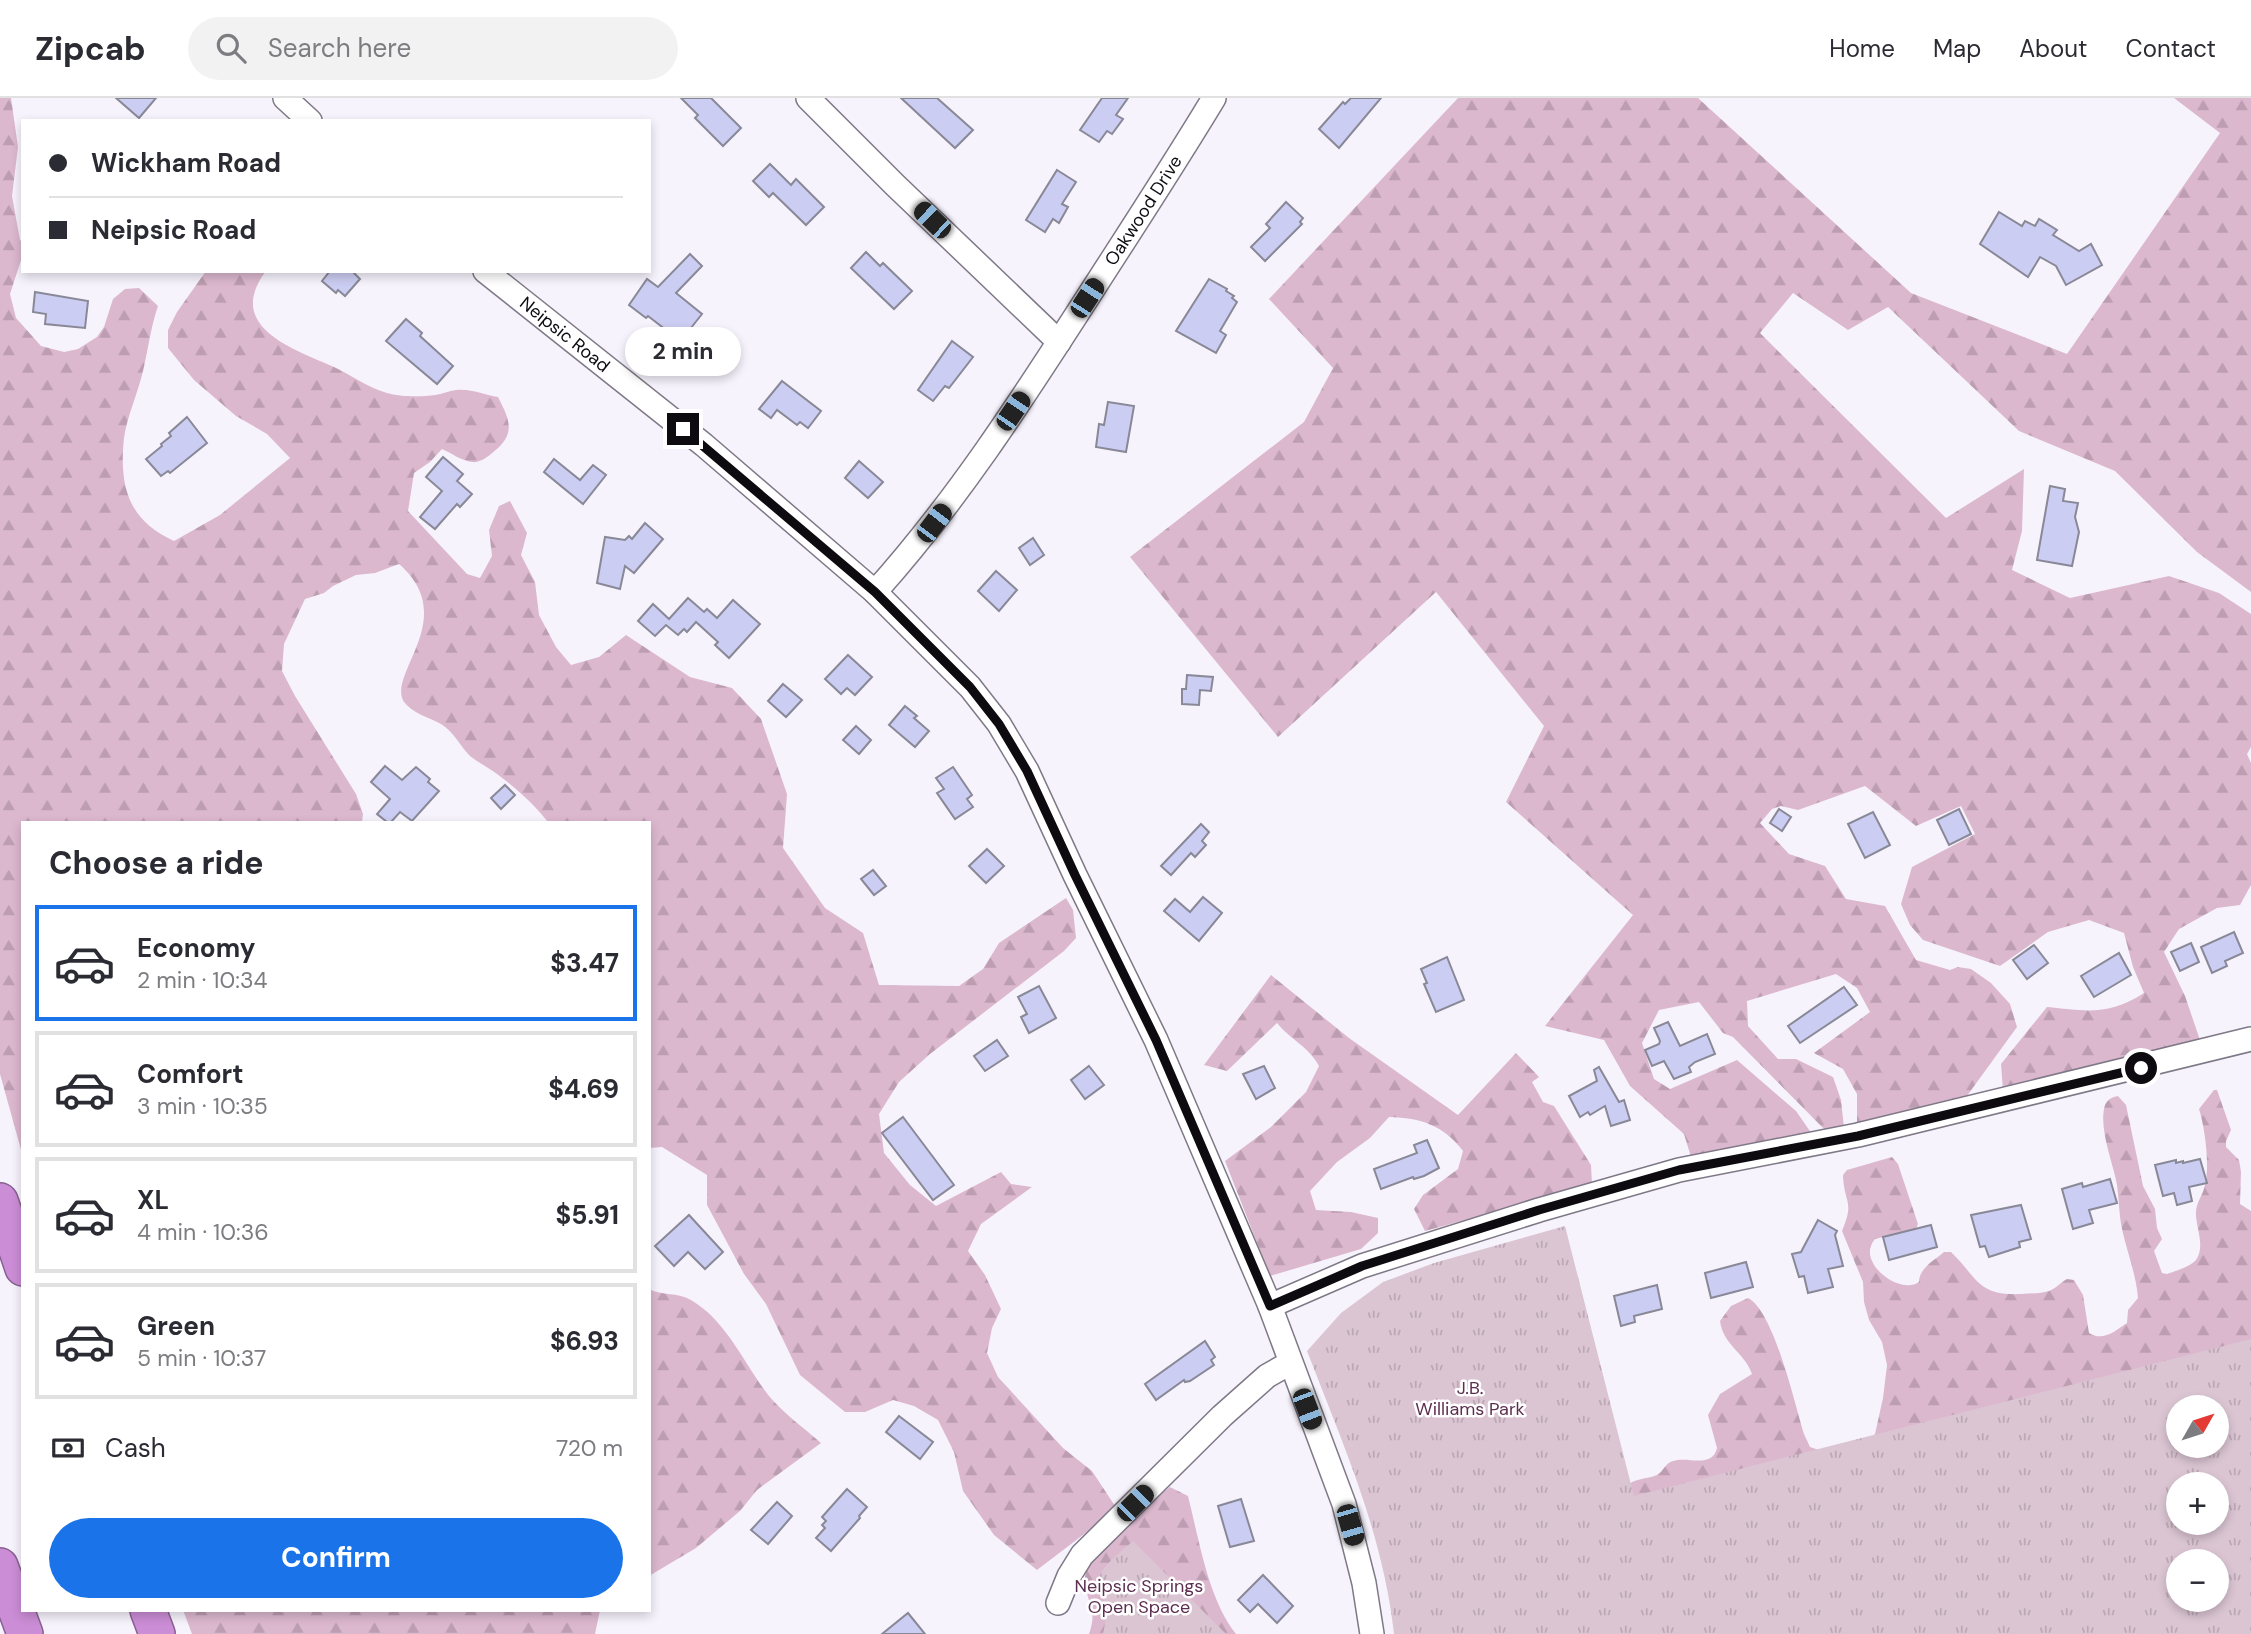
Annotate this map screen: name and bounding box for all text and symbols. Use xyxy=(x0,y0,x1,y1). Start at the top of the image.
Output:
search box xyxy=(188,17,678,80)
text: Zipcab xyxy=(35,27,146,70)
icon: search xyxy=(212,29,250,67)
text: Search here xyxy=(268,31,411,65)
text: Home xyxy=(1829,33,1895,64)
text: Map xyxy=(1933,33,1981,64)
text: About xyxy=(2019,33,2088,64)
text: Contact xyxy=(2126,33,2216,64)
text: Wickham Road xyxy=(91,146,281,180)
street label: Oakwood Drive xyxy=(1099,151,1188,270)
car xyxy=(910,198,955,242)
text: Neipsic Road xyxy=(91,213,256,247)
car xyxy=(1067,275,1108,321)
street label: Neipsic Road xyxy=(515,291,615,378)
callout: 2 min xyxy=(625,328,741,376)
text: 2 min xyxy=(653,336,713,366)
car xyxy=(993,388,1034,434)
route end xyxy=(667,413,699,445)
car xyxy=(913,500,956,546)
text: Choose a ride xyxy=(49,842,264,884)
text: Economy xyxy=(137,931,255,965)
icon: car xyxy=(53,932,116,995)
text: $3.47 xyxy=(550,946,619,980)
text: 2 min · 10:34 xyxy=(137,965,267,995)
route start xyxy=(2125,1052,2157,1084)
text: Comfort xyxy=(137,1057,243,1091)
icon: car xyxy=(53,1058,116,1121)
text: $4.69 xyxy=(548,1072,619,1106)
text: 3 min · 10:35 xyxy=(137,1091,268,1121)
text: XL xyxy=(137,1183,169,1217)
icon: car xyxy=(53,1184,116,1247)
text: $5.91 xyxy=(556,1198,619,1232)
text: 4 min · 10:36 xyxy=(137,1217,269,1247)
text: Green xyxy=(137,1309,215,1343)
icon: car xyxy=(53,1310,116,1373)
text: $6.93 xyxy=(550,1324,619,1358)
text: 5 min · 10:37 xyxy=(137,1343,266,1373)
park label: J.B. Williams Park xyxy=(1415,1376,1525,1421)
car xyxy=(1290,1386,1325,1432)
north arrow xyxy=(2166,1395,2230,1458)
map controls xyxy=(2166,1395,2229,1612)
icon: cash xyxy=(49,1429,87,1467)
text: Cash xyxy=(105,1431,166,1465)
text: 720 m xyxy=(556,1433,623,1463)
button: + xyxy=(2166,1472,2229,1535)
car xyxy=(1113,1481,1158,1525)
car xyxy=(1335,1502,1366,1548)
button: Confirm xyxy=(49,1518,623,1598)
button: − xyxy=(2166,1549,2229,1612)
park label: Neipsic Springs Open Space xyxy=(1075,1574,1203,1619)

